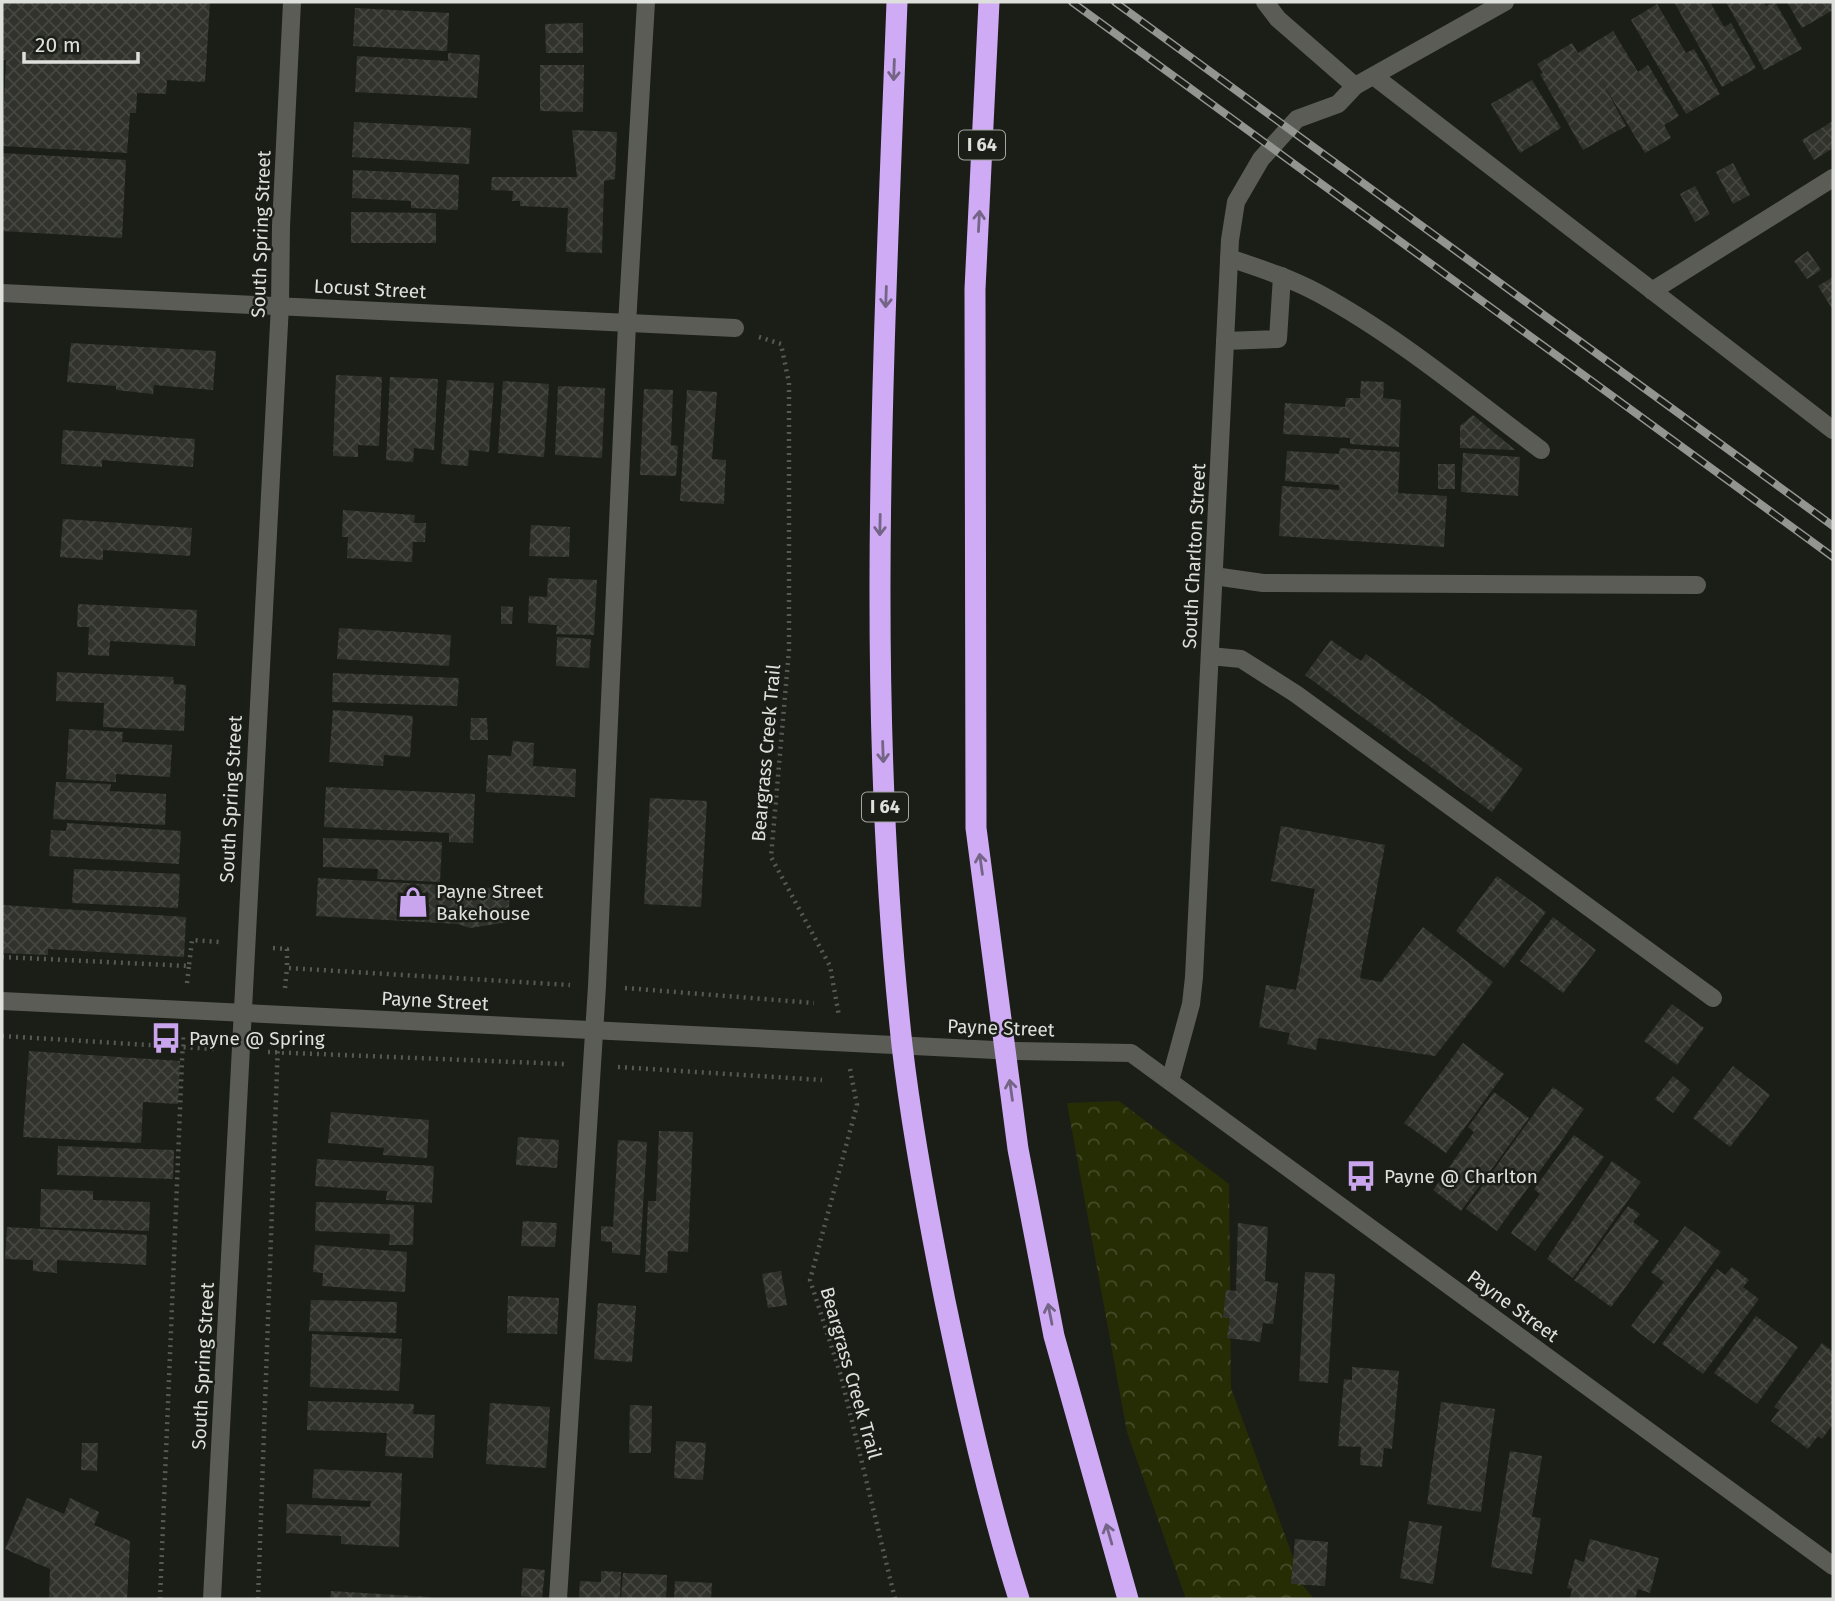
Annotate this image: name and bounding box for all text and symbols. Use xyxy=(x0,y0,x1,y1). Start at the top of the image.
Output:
scale bar xyxy=(24,21,138,65)
text: 20 m xyxy=(35,32,81,58)
one-way arrow xyxy=(887,58,901,81)
road number: I 64 xyxy=(959,130,1005,160)
street label: South Spring Street xyxy=(247,150,275,318)
one-way arrow xyxy=(972,210,985,233)
street label: Locust Street xyxy=(313,275,427,303)
one-way arrow xyxy=(879,286,892,309)
street label: South Charlton Street xyxy=(1178,463,1210,649)
one-way arrow xyxy=(873,513,887,536)
street label: Beargrass Creek Trail xyxy=(747,663,785,843)
street label: South Spring Street xyxy=(215,715,247,883)
one-way arrow xyxy=(876,740,889,763)
road number: I 64 xyxy=(862,792,908,822)
one-way arrow xyxy=(974,854,987,876)
place label: Payne Street Bakehouse xyxy=(436,880,544,925)
shop icon: Payne Street Bakehouse xyxy=(396,885,430,919)
street label: Payne Street xyxy=(381,987,489,1015)
street label: Payne Street xyxy=(947,1015,1055,1041)
bus stop icon: Payne @ Spring xyxy=(149,1021,183,1055)
place label: Payne @ Spring xyxy=(189,1027,325,1050)
one-way arrow xyxy=(1004,1079,1017,1102)
bus stop icon: Payne @ Charlton xyxy=(1344,1159,1378,1193)
place label: Payne @ Charlton xyxy=(1384,1165,1538,1188)
street label: Payne Street xyxy=(1463,1265,1563,1347)
street label: South Spring Street xyxy=(187,1282,219,1450)
street label: Beargrass Creek Trail xyxy=(815,1284,887,1462)
one-way arrow xyxy=(1043,1303,1056,1326)
one-way arrow xyxy=(1102,1523,1115,1545)

